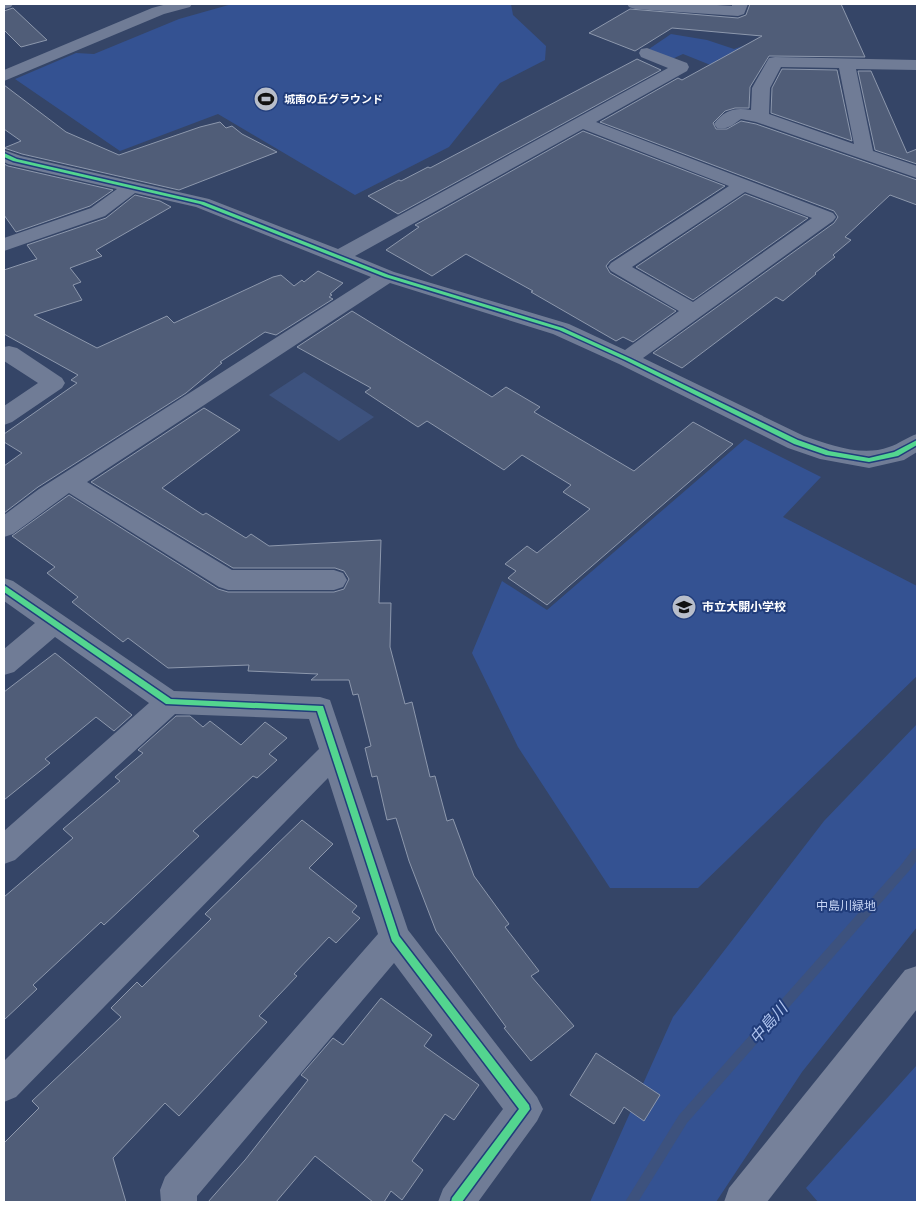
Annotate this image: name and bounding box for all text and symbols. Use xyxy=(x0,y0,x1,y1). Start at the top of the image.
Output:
sports icon: 城南の丘グラウンド xyxy=(253,86,279,112)
place label: 城南の丘グラウンド xyxy=(284,91,383,106)
school or university icon: 市立大開小学校 xyxy=(671,594,697,620)
place label: 市立大開小学校 xyxy=(702,598,786,615)
park label: 中島川緑地 xyxy=(816,897,876,914)
water label: 中島川 xyxy=(744,996,793,1048)

